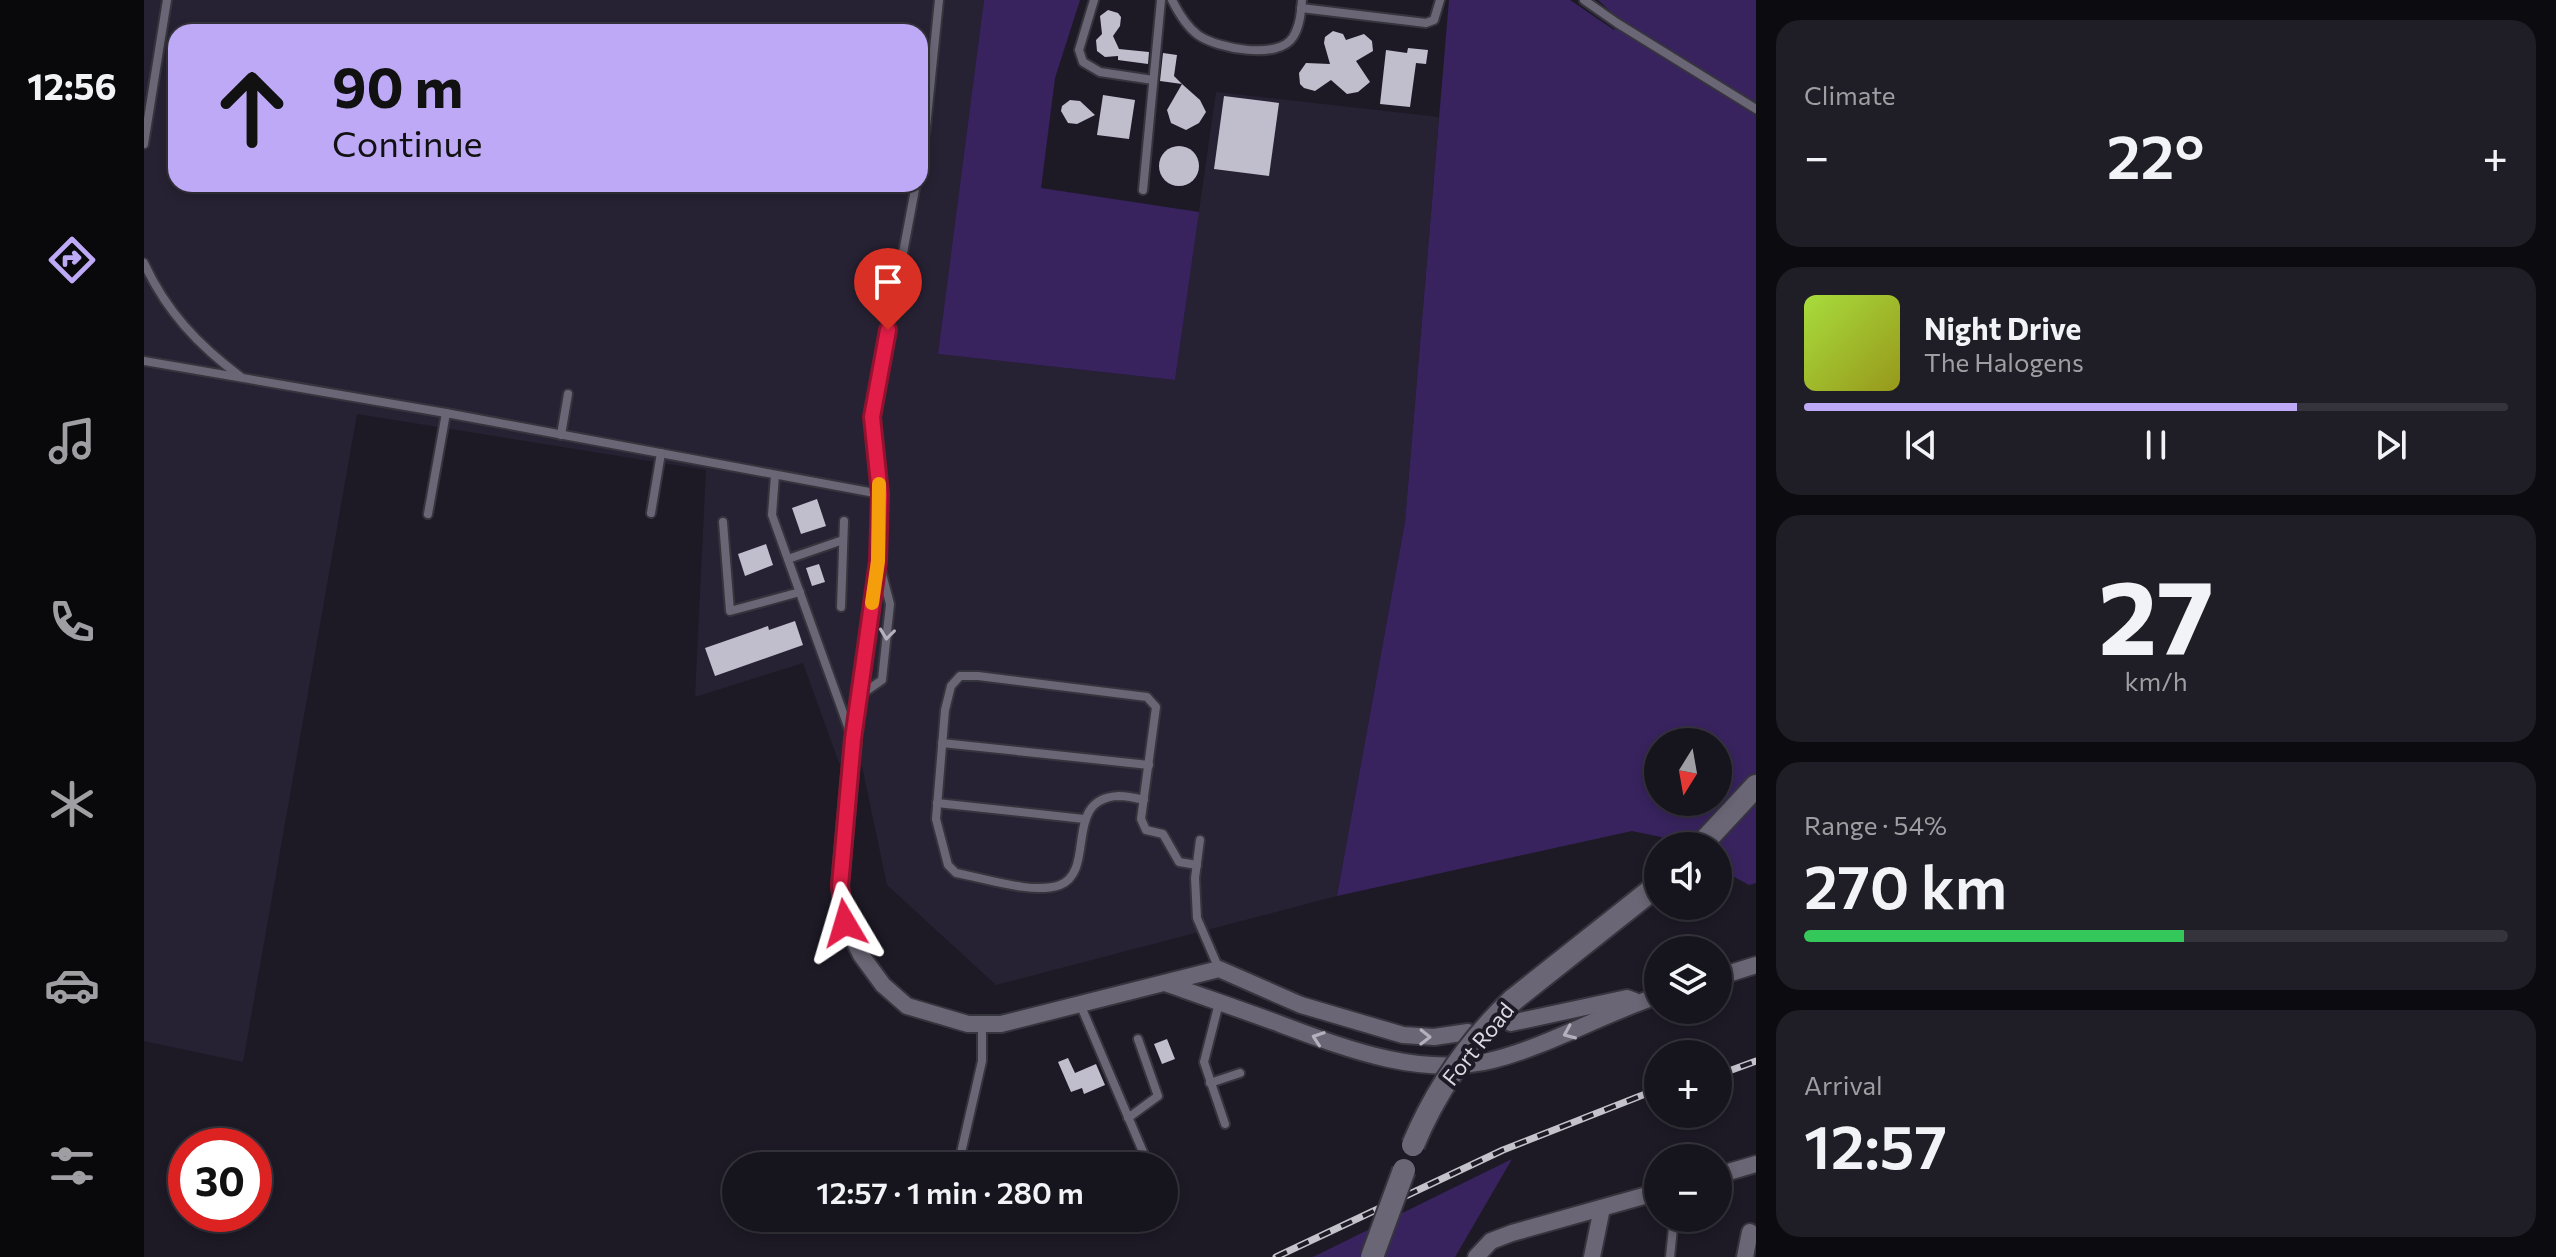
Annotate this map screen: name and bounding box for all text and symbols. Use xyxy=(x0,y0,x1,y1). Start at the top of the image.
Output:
text: 90 m xyxy=(332,51,463,120)
icon: ahead xyxy=(200,56,304,160)
text: 12:56 xyxy=(27,63,117,107)
text: Climate xyxy=(1804,79,1896,110)
text: 22° xyxy=(2107,118,2204,191)
text: Continue xyxy=(332,120,483,164)
text: − xyxy=(1804,128,1829,182)
text: + xyxy=(2482,128,2508,182)
icon: directions xyxy=(44,232,100,288)
pin xyxy=(854,248,922,330)
icon: arrive xyxy=(866,260,910,304)
text: Night Drive xyxy=(1924,309,2081,346)
text: The Halogens xyxy=(1924,346,2084,377)
icon: music xyxy=(44,413,100,469)
icon: previous xyxy=(1899,423,1943,467)
icon: pause xyxy=(2134,423,2178,467)
icon: next xyxy=(2369,423,2413,467)
text: 27 xyxy=(2098,549,2214,676)
icon: phone xyxy=(44,594,100,650)
one-way arrow xyxy=(879,627,896,641)
text: km/h xyxy=(2124,665,2188,696)
north arrow xyxy=(1644,728,1732,816)
map controls xyxy=(1644,728,1732,1232)
icon: climate xyxy=(44,776,100,832)
text: Range · 54% xyxy=(1804,809,1947,840)
button: sound xyxy=(1644,832,1732,920)
text: 270 km xyxy=(1804,848,2007,921)
position arrow xyxy=(803,881,887,965)
button: layers xyxy=(1644,936,1732,1024)
icon: car xyxy=(44,957,100,1013)
street label: Fort Road xyxy=(1436,997,1519,1091)
one-way arrow xyxy=(1563,1023,1577,1039)
one-way arrow xyxy=(1419,1028,1432,1045)
one-way arrow xyxy=(1312,1031,1326,1048)
button: + xyxy=(1644,1040,1732,1128)
text: Arrival xyxy=(1804,1069,1883,1100)
text: 12:57 xyxy=(1804,1108,1947,1181)
speed limit sign: 30 xyxy=(168,1128,272,1232)
icon: filters xyxy=(44,1138,100,1194)
button: − xyxy=(1644,1144,1732,1232)
text: 12:57 · 1 min · 280 m xyxy=(816,1173,1084,1210)

